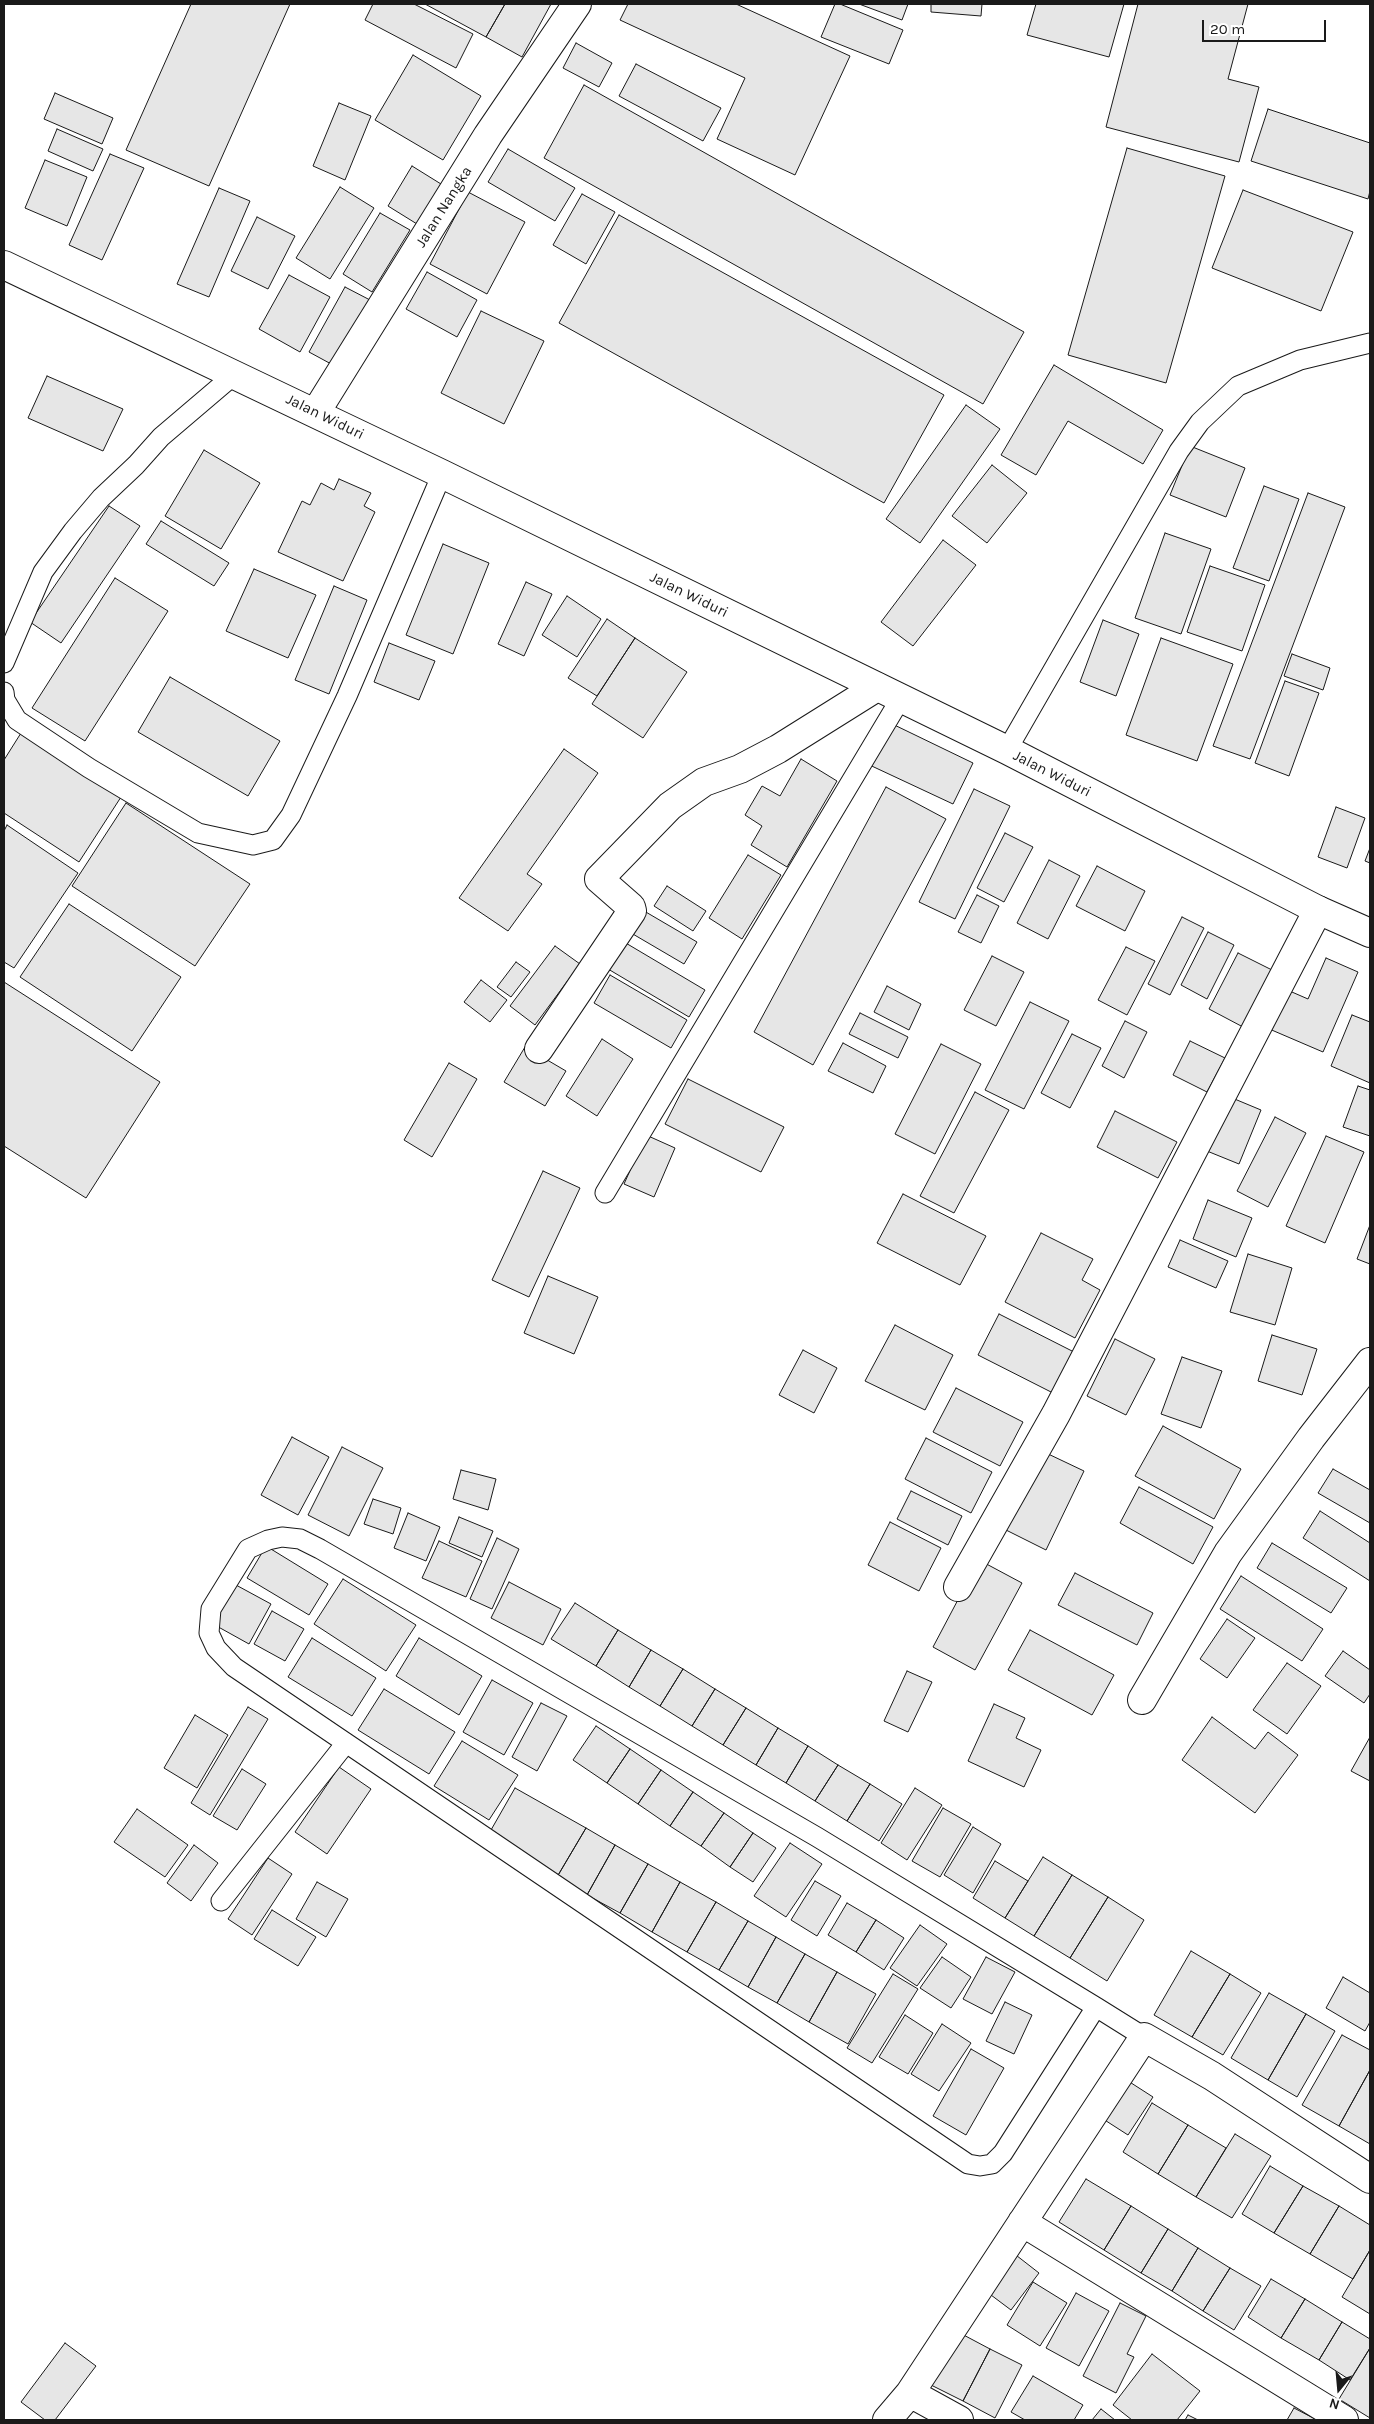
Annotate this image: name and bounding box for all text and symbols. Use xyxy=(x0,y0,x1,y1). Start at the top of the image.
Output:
scale bar xyxy=(1204,10,1328,42)
text: 20 m xyxy=(1210,20,1245,38)
street label: Jalan Nangka xyxy=(412,163,476,251)
street label: Jalan Widuri xyxy=(283,390,367,444)
street label: Jalan Widuri xyxy=(647,568,731,622)
street label: Jalan Widuri xyxy=(1010,747,1094,801)
north arrow xyxy=(1314,2364,1364,2414)
text: N xyxy=(1327,2394,1342,2413)

